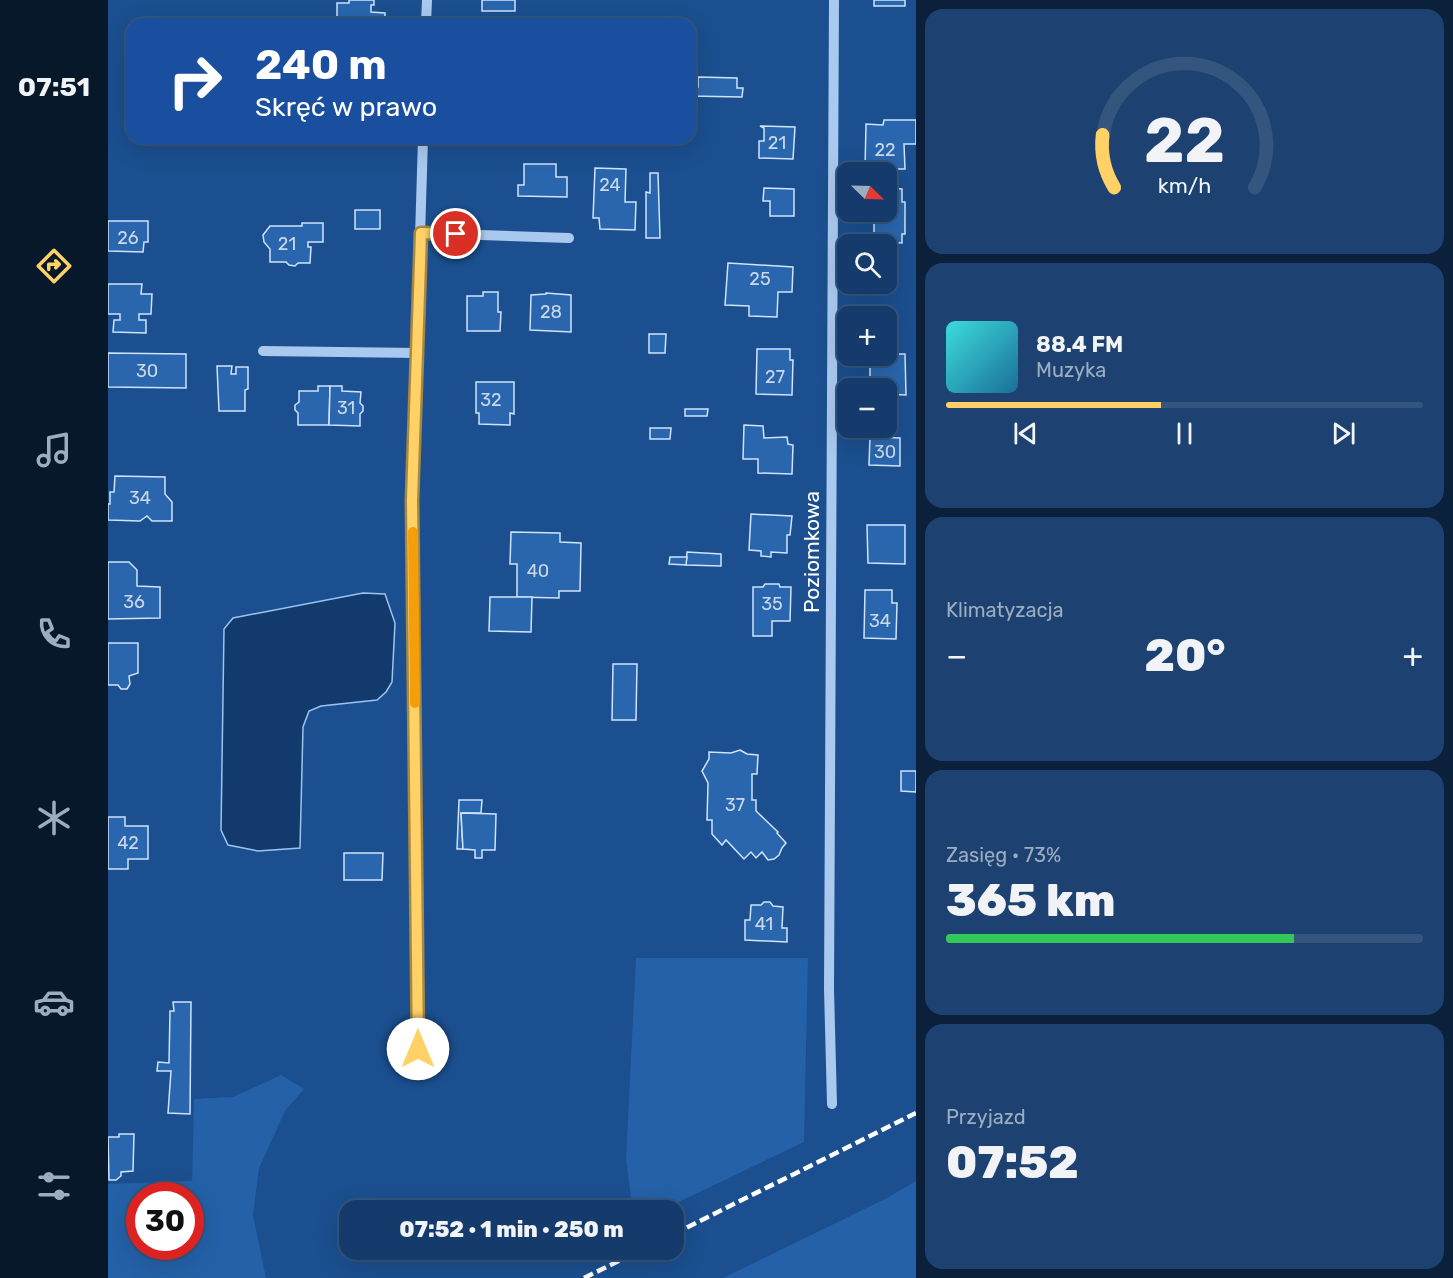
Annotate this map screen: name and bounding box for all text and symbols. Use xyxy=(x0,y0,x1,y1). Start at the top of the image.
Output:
text: 240 m xyxy=(255,40,387,90)
icon: right xyxy=(156,42,234,120)
text: 07:51 xyxy=(18,71,90,103)
text: Skręć w prawo xyxy=(255,91,437,123)
text: 22 xyxy=(1144,105,1225,179)
house number: 21 xyxy=(768,132,786,154)
house number: 22 xyxy=(874,139,896,161)
north arrow xyxy=(837,162,897,222)
map controls xyxy=(837,162,897,438)
house number: 24 xyxy=(599,174,621,196)
text: km/h xyxy=(1158,174,1211,199)
pin xyxy=(430,208,481,259)
icon: arrive xyxy=(439,217,472,250)
house number: 26 xyxy=(117,227,139,249)
house number: 21 xyxy=(278,233,296,255)
button: search xyxy=(837,234,897,294)
icon: directions xyxy=(33,245,75,287)
house number: 25 xyxy=(749,268,771,290)
house number: 28 xyxy=(540,301,562,323)
button: + xyxy=(837,306,897,366)
text: 88.4 FM xyxy=(1036,331,1123,358)
text: Muzyka xyxy=(1036,358,1106,382)
house number: 30 xyxy=(136,360,158,382)
house number: 27 xyxy=(765,366,785,388)
button: − xyxy=(837,378,897,438)
house number: 32 xyxy=(480,389,502,411)
house number: 31 xyxy=(337,397,355,419)
icon: previous xyxy=(1009,417,1042,450)
icon: pause xyxy=(1168,417,1201,450)
icon: next xyxy=(1327,417,1360,450)
icon: music xyxy=(33,429,75,471)
house number: 30 xyxy=(874,441,896,463)
house number: 34 xyxy=(129,487,151,509)
street label: Poziomkowa xyxy=(799,491,824,613)
house number: 40 xyxy=(527,560,549,582)
house number: 36 xyxy=(123,591,145,613)
house number: 35 xyxy=(761,593,783,615)
text: Klimatyzacja xyxy=(946,598,1064,622)
house number: 34 xyxy=(869,610,891,632)
icon: phone xyxy=(33,613,75,655)
text: 20° xyxy=(1145,629,1225,682)
text: − xyxy=(946,636,967,675)
text: + xyxy=(1402,636,1423,675)
house number: 37 xyxy=(725,794,745,816)
icon: climate xyxy=(33,797,75,839)
house number: 42 xyxy=(117,832,139,854)
text: Zasięg · 73% xyxy=(946,843,1061,867)
text: 365 km xyxy=(946,874,1115,927)
house number: 41 xyxy=(755,913,773,935)
icon: car xyxy=(33,981,75,1023)
position arrow xyxy=(386,1017,450,1081)
text: Przyjazd xyxy=(946,1105,1026,1129)
text: 07:52 xyxy=(946,1136,1079,1189)
icon: filters xyxy=(33,1165,75,1207)
speed limit sign: 30 xyxy=(126,1182,204,1260)
text: 07:52 · 1 min · 250 m xyxy=(399,1216,624,1243)

